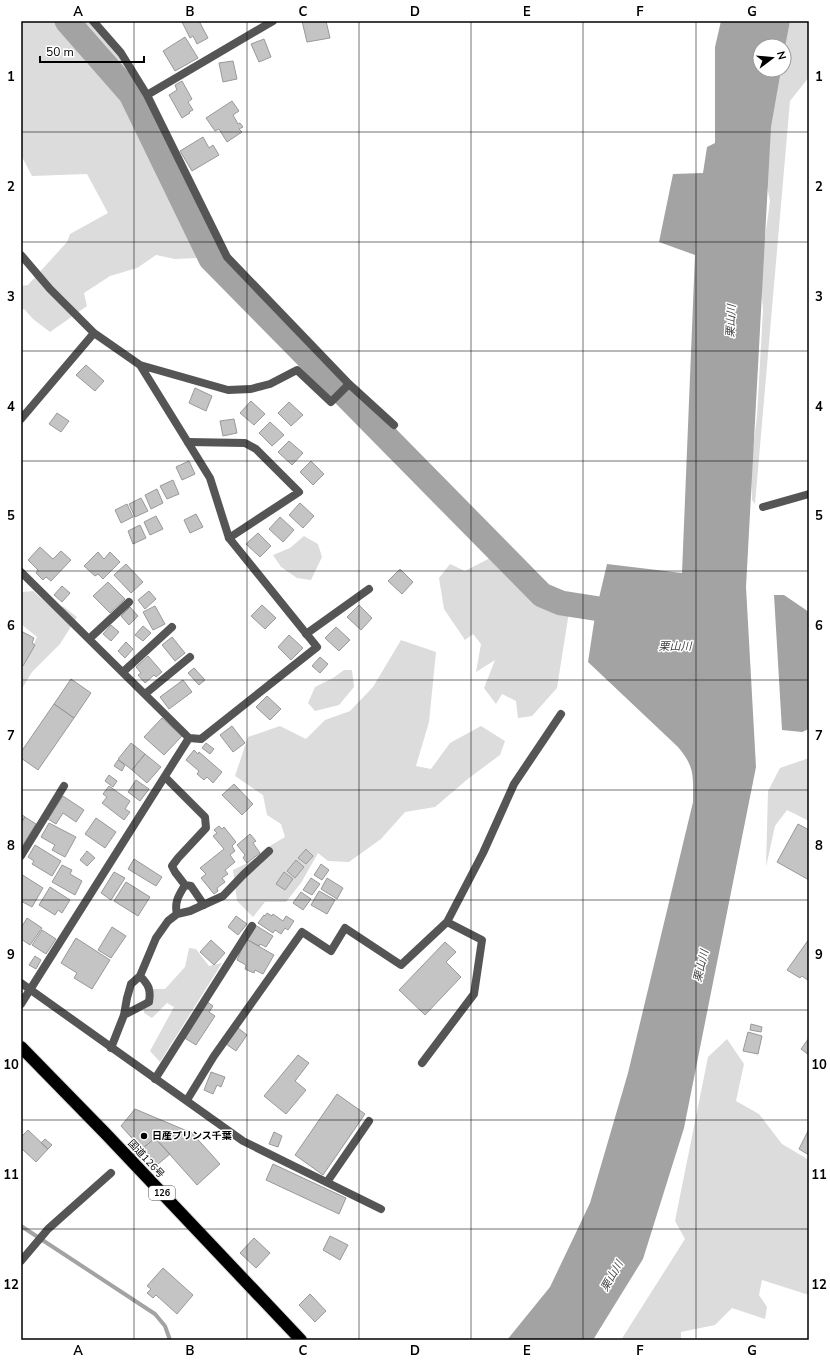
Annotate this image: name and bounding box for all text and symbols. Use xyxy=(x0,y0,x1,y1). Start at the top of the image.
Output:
text: A xyxy=(73,3,83,21)
text: B xyxy=(186,3,195,21)
text: C xyxy=(299,3,308,21)
text: D xyxy=(410,3,420,21)
text: E xyxy=(523,3,531,21)
text: F xyxy=(636,3,644,21)
text: G xyxy=(747,3,757,21)
scale bar xyxy=(40,38,144,64)
north arrow xyxy=(752,38,792,78)
text: 50 m xyxy=(46,44,74,60)
text: N xyxy=(773,49,789,61)
text: 1 xyxy=(7,68,15,86)
text: 1 xyxy=(815,68,823,86)
text: 2 xyxy=(7,178,15,196)
text: 2 xyxy=(815,178,823,196)
text: 3 xyxy=(7,288,15,306)
text: 3 xyxy=(815,288,823,306)
water label: 栗山川 xyxy=(723,303,739,338)
text: 4 xyxy=(7,398,15,416)
text: 4 xyxy=(815,398,823,416)
text: 5 xyxy=(7,507,15,525)
text: 5 xyxy=(815,507,823,525)
text: 6 xyxy=(7,617,15,635)
text: 6 xyxy=(815,617,823,635)
water label: 栗山川 xyxy=(659,639,692,654)
text: 7 xyxy=(7,727,15,745)
text: 7 xyxy=(815,727,823,745)
text: 8 xyxy=(7,837,15,855)
text: 8 xyxy=(815,837,823,855)
text: 9 xyxy=(7,946,15,964)
text: 9 xyxy=(815,946,823,964)
water label: 栗山川 xyxy=(690,947,712,984)
text: 10 xyxy=(3,1056,19,1074)
text: 10 xyxy=(811,1056,827,1074)
place label: 日産プリンス千葉 xyxy=(152,1129,232,1143)
marker: 日産プリンス千葉 xyxy=(139,1131,149,1141)
street label: 国道126号 xyxy=(125,1137,167,1181)
text: 11 xyxy=(3,1166,19,1184)
text: 11 xyxy=(811,1166,827,1184)
road number: 126 xyxy=(149,1186,175,1200)
water label: 栗山川 xyxy=(597,1257,627,1294)
text: 12 xyxy=(3,1276,19,1294)
text: 12 xyxy=(811,1276,827,1294)
text: A xyxy=(73,1342,83,1360)
text: B xyxy=(186,1342,195,1360)
text: C xyxy=(299,1342,308,1360)
text: D xyxy=(410,1342,420,1360)
text: E xyxy=(523,1342,531,1360)
text: F xyxy=(636,1342,644,1360)
text: G xyxy=(747,1342,757,1360)

